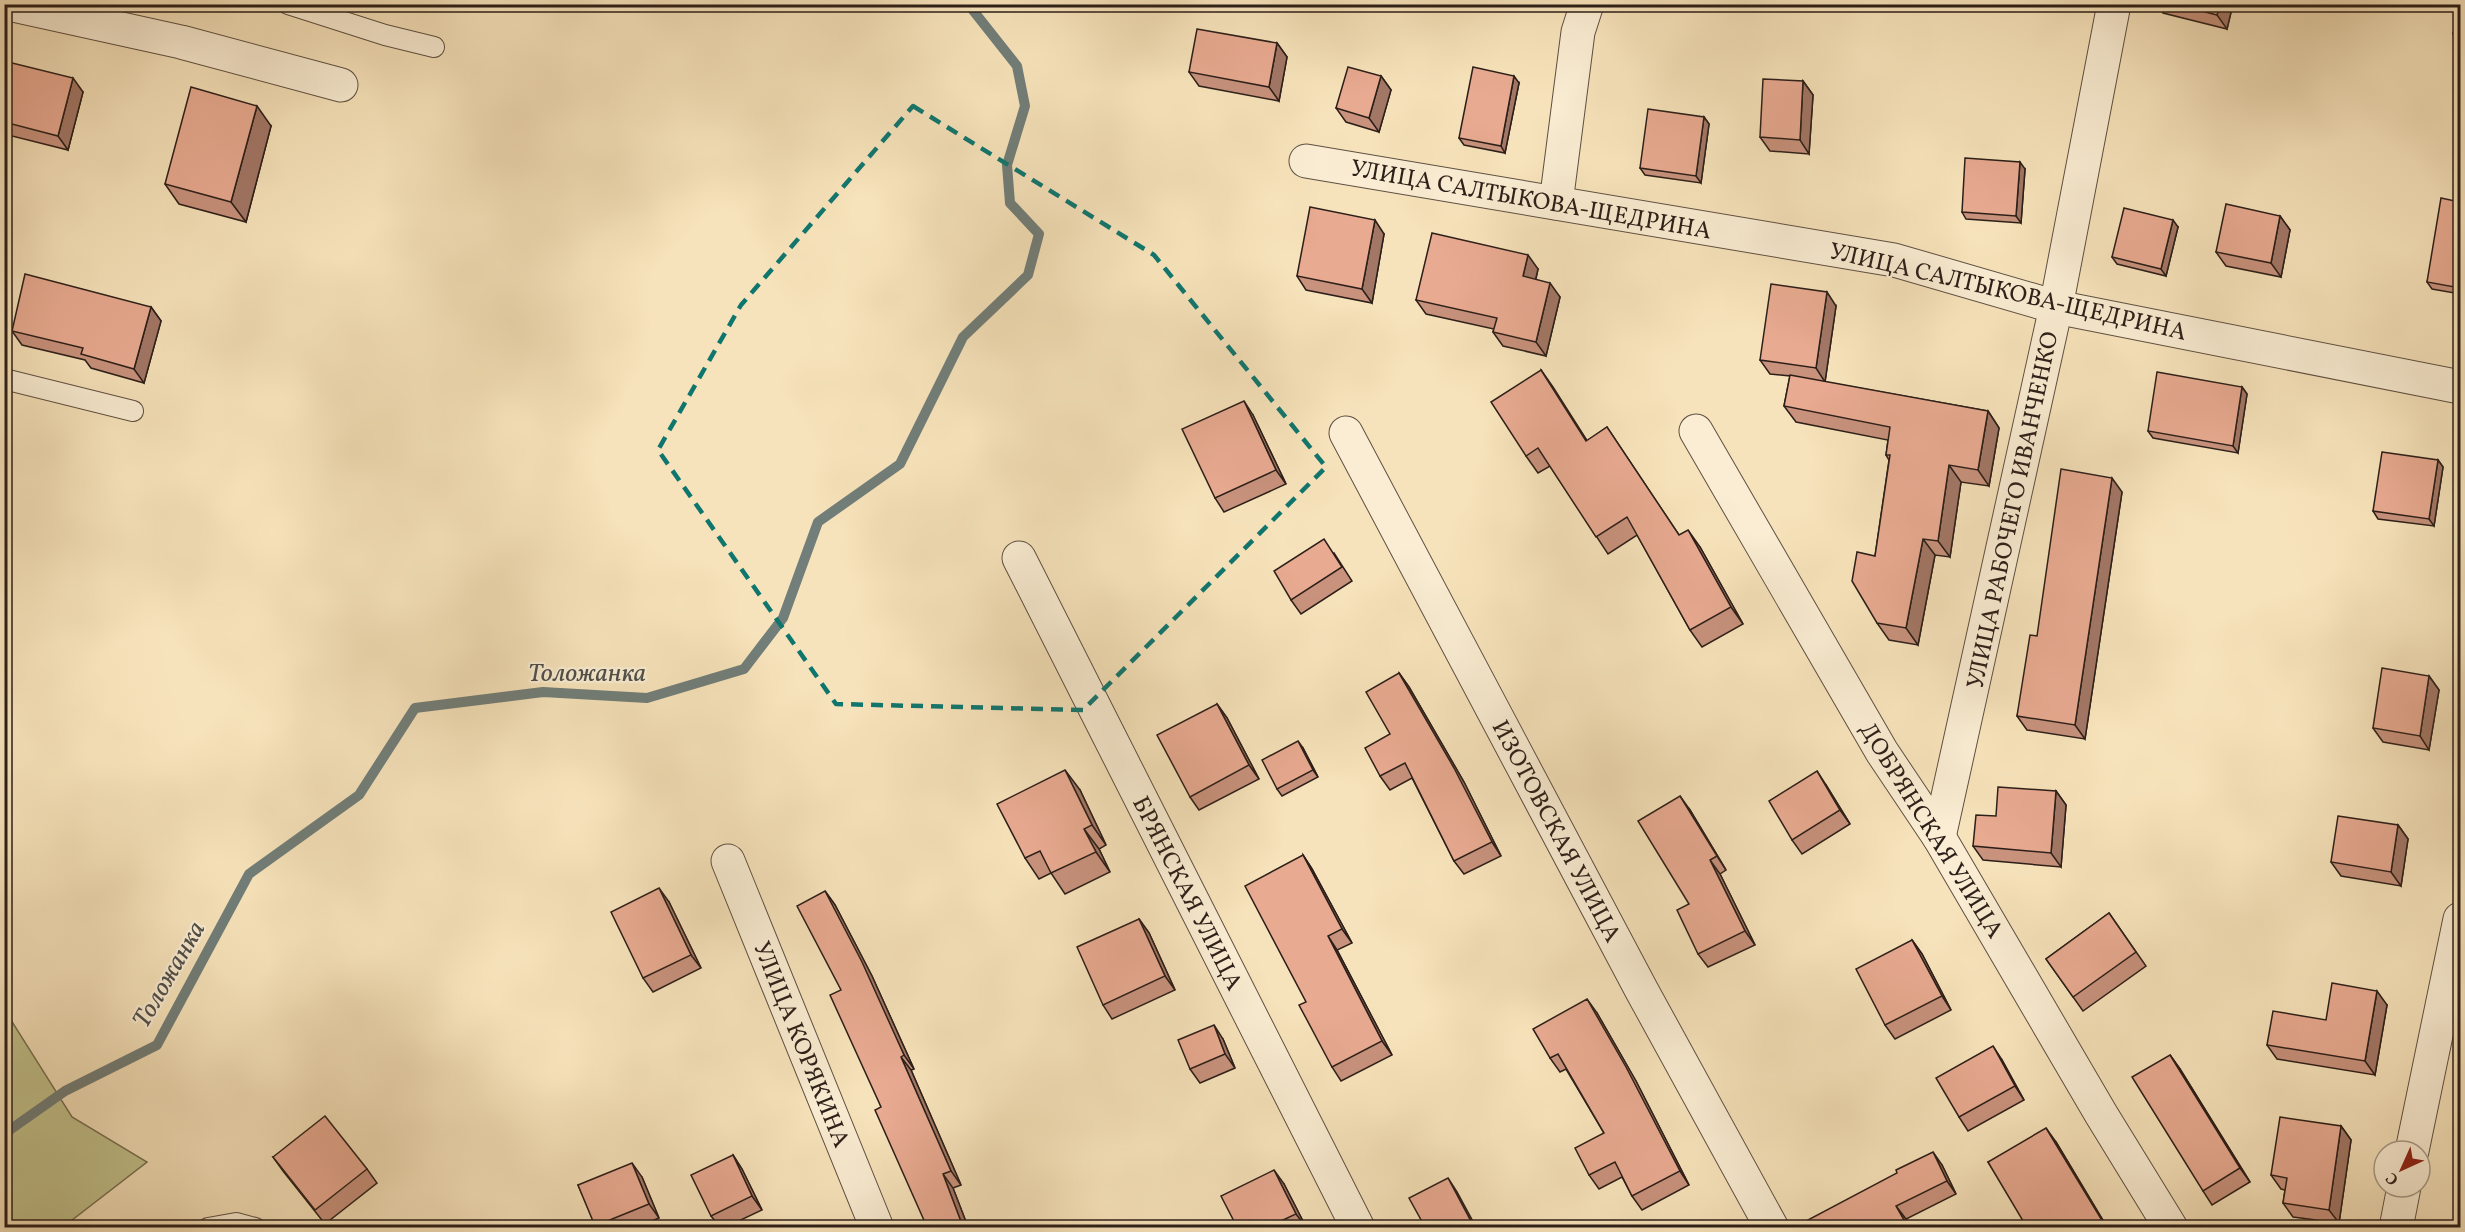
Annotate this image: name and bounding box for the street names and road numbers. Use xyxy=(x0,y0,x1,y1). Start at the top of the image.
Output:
street label: УЛИЦА САЛТЫКОВА-ЩЕДРИНА xyxy=(1348,152,1714,249)
street label: УЛИЦА САЛТЫКОВА-ЩЕДРИНА xyxy=(1825,235,2190,351)
street label: УЛИЦА РАБОЧЕГО ИВАНЧЕНКО xyxy=(1959,328,2069,692)
street label: ИЗОТОВСКАЯ УЛИЦА xyxy=(1482,715,1628,949)
street label: ДОБРЯНСКАЯ УЛИЦА xyxy=(1850,716,2011,946)
street label: БРЯНСКАЯ УЛИЦА xyxy=(1122,791,1250,997)
street label: УЛИЦА КОРЯКИНА xyxy=(743,937,857,1153)

